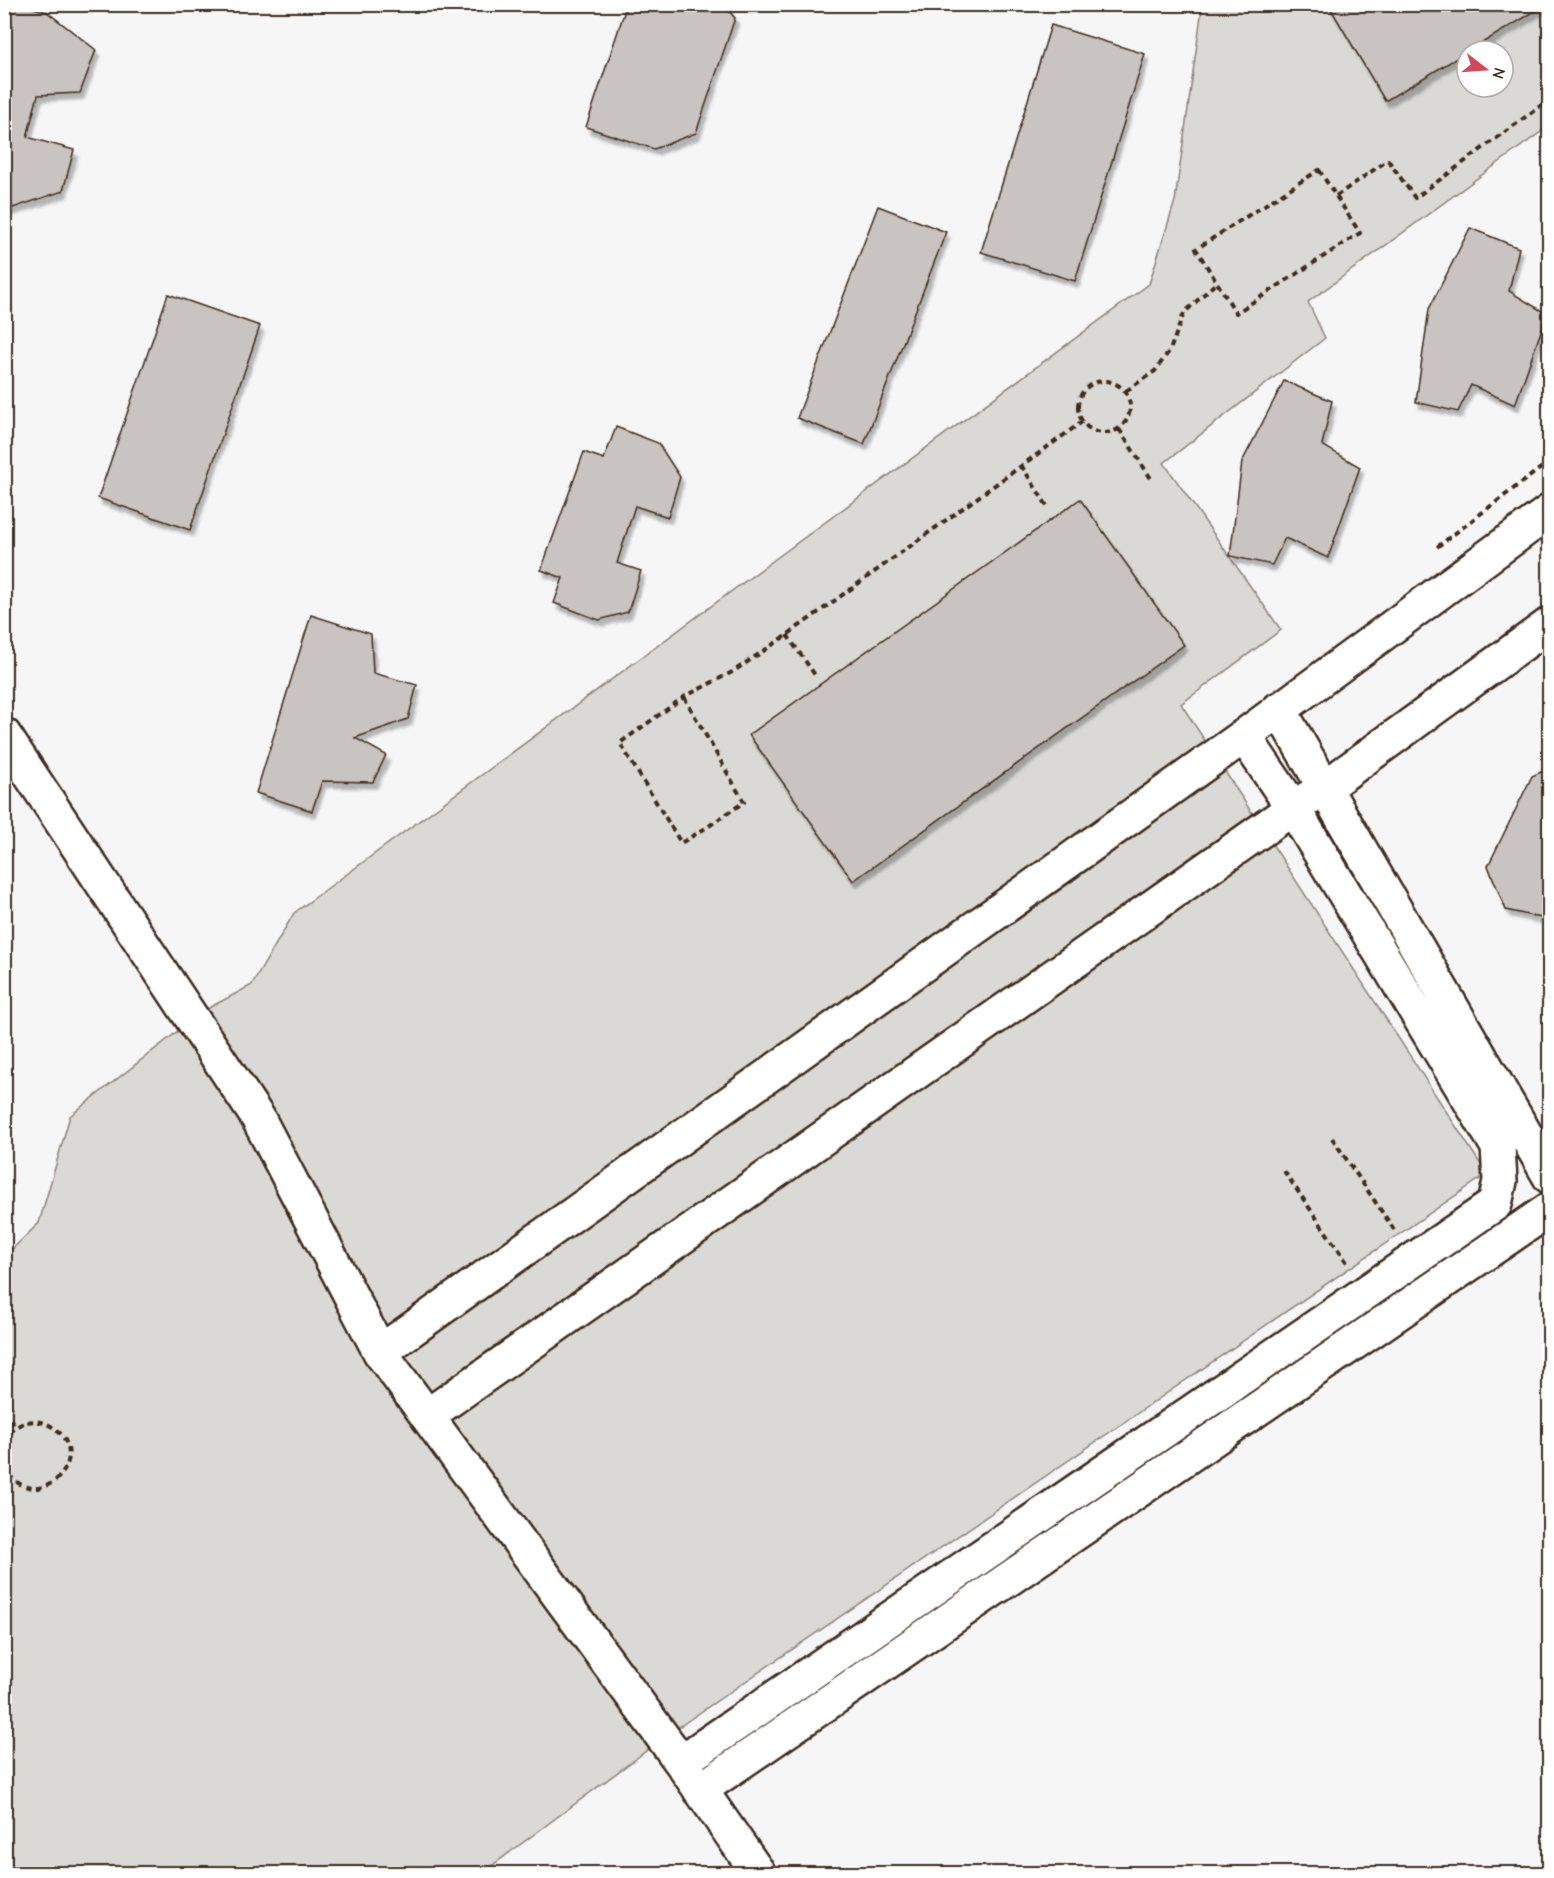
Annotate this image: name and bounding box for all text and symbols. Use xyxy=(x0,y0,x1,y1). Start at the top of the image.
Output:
north arrow xyxy=(1455,39,1515,99)
text: N xyxy=(1488,65,1509,81)

